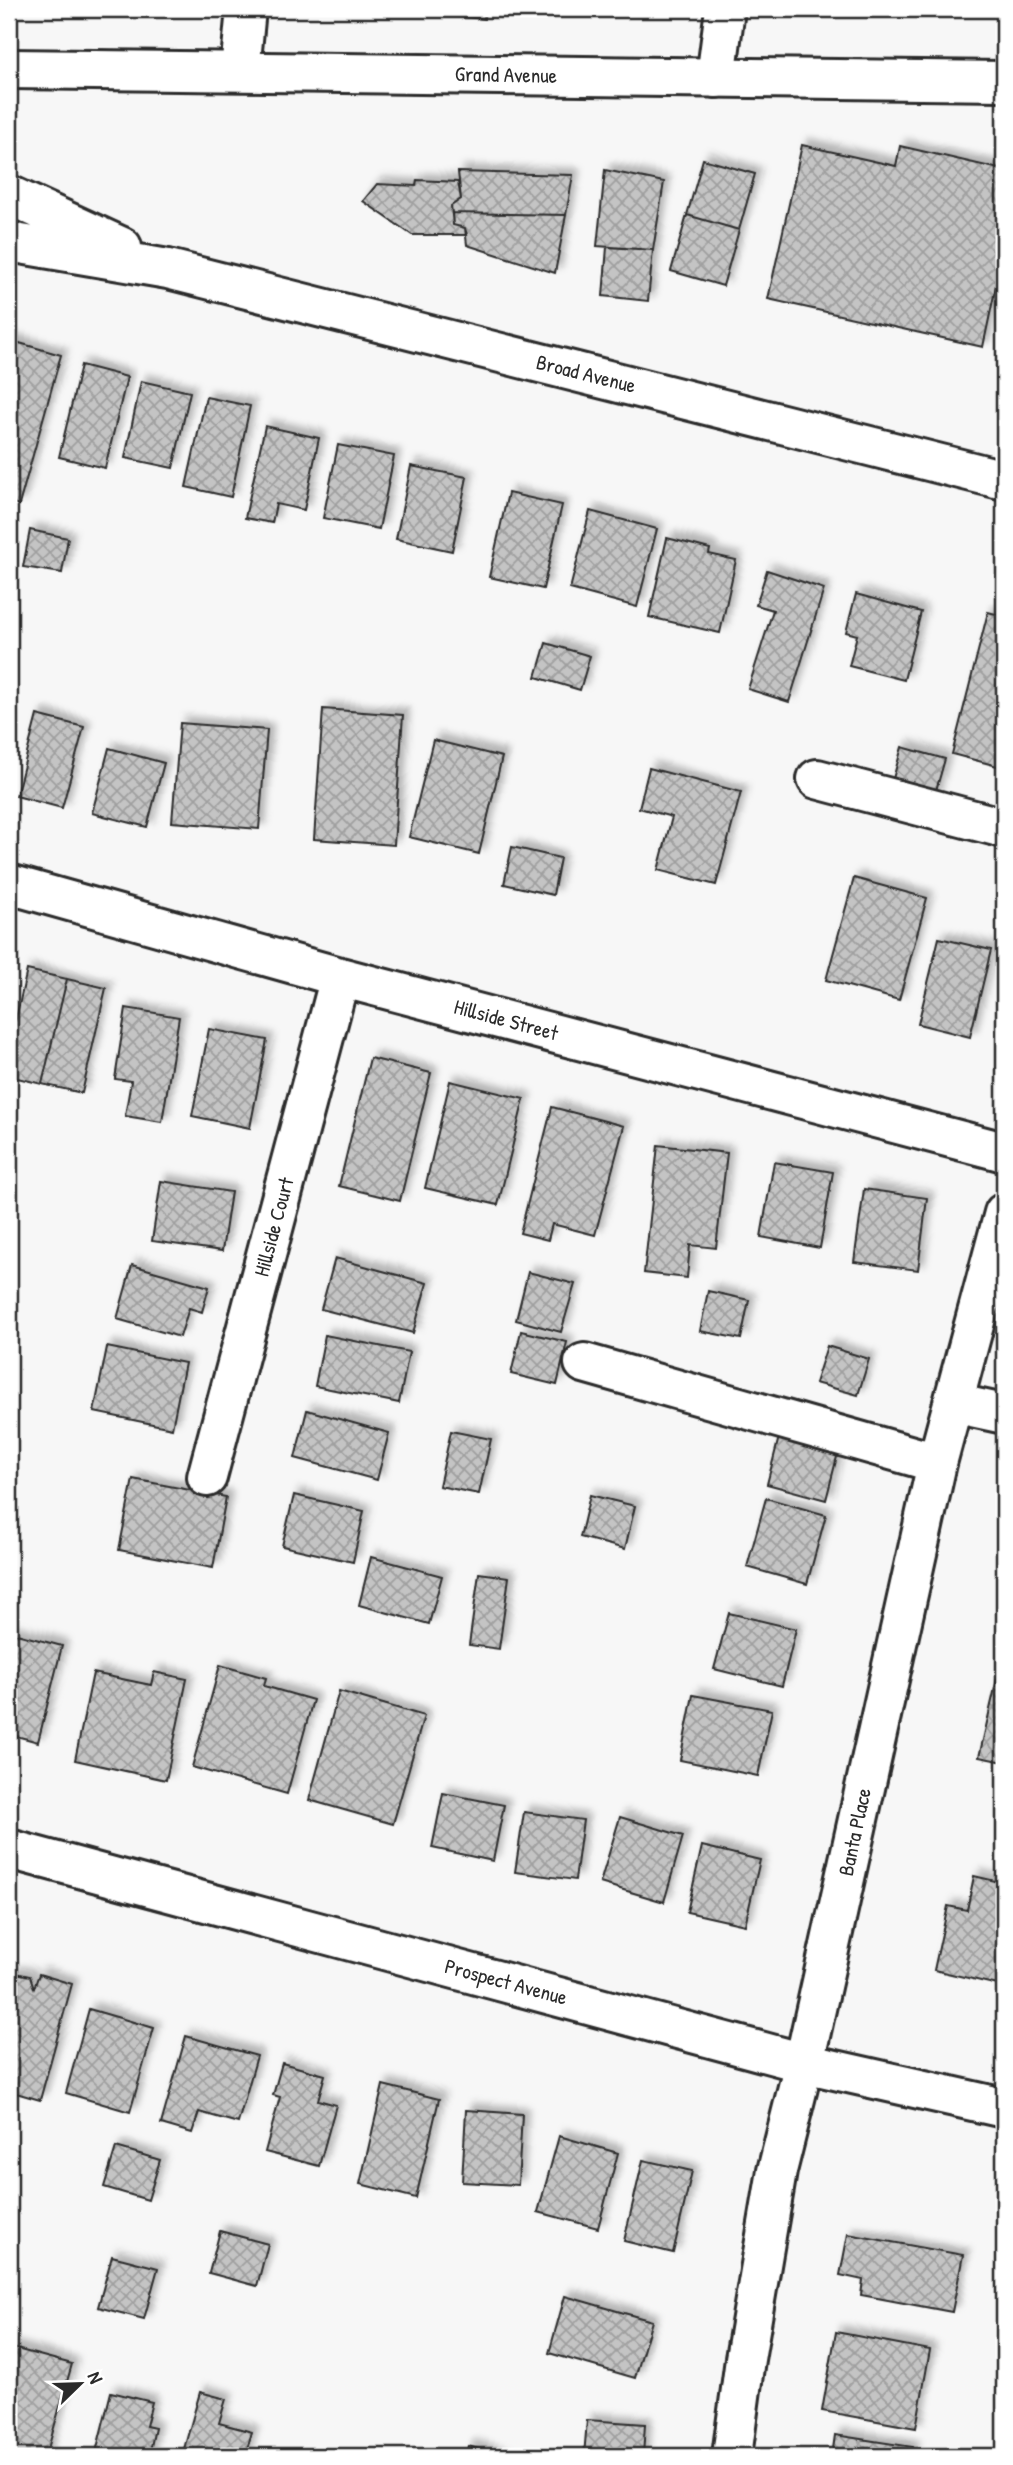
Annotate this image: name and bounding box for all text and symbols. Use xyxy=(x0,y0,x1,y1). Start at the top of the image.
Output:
street label: Grand Avenue xyxy=(455,59,557,90)
street label: Broad Avenue xyxy=(533,347,639,400)
street label: Hillside Street xyxy=(451,992,562,1048)
street label: Hillside Court xyxy=(246,1173,301,1280)
street label: Banta Place xyxy=(831,1785,878,1878)
street label: Prospect Avenue xyxy=(442,1951,571,2012)
north arrow xyxy=(46,2350,116,2420)
text: N xyxy=(82,2368,110,2387)

